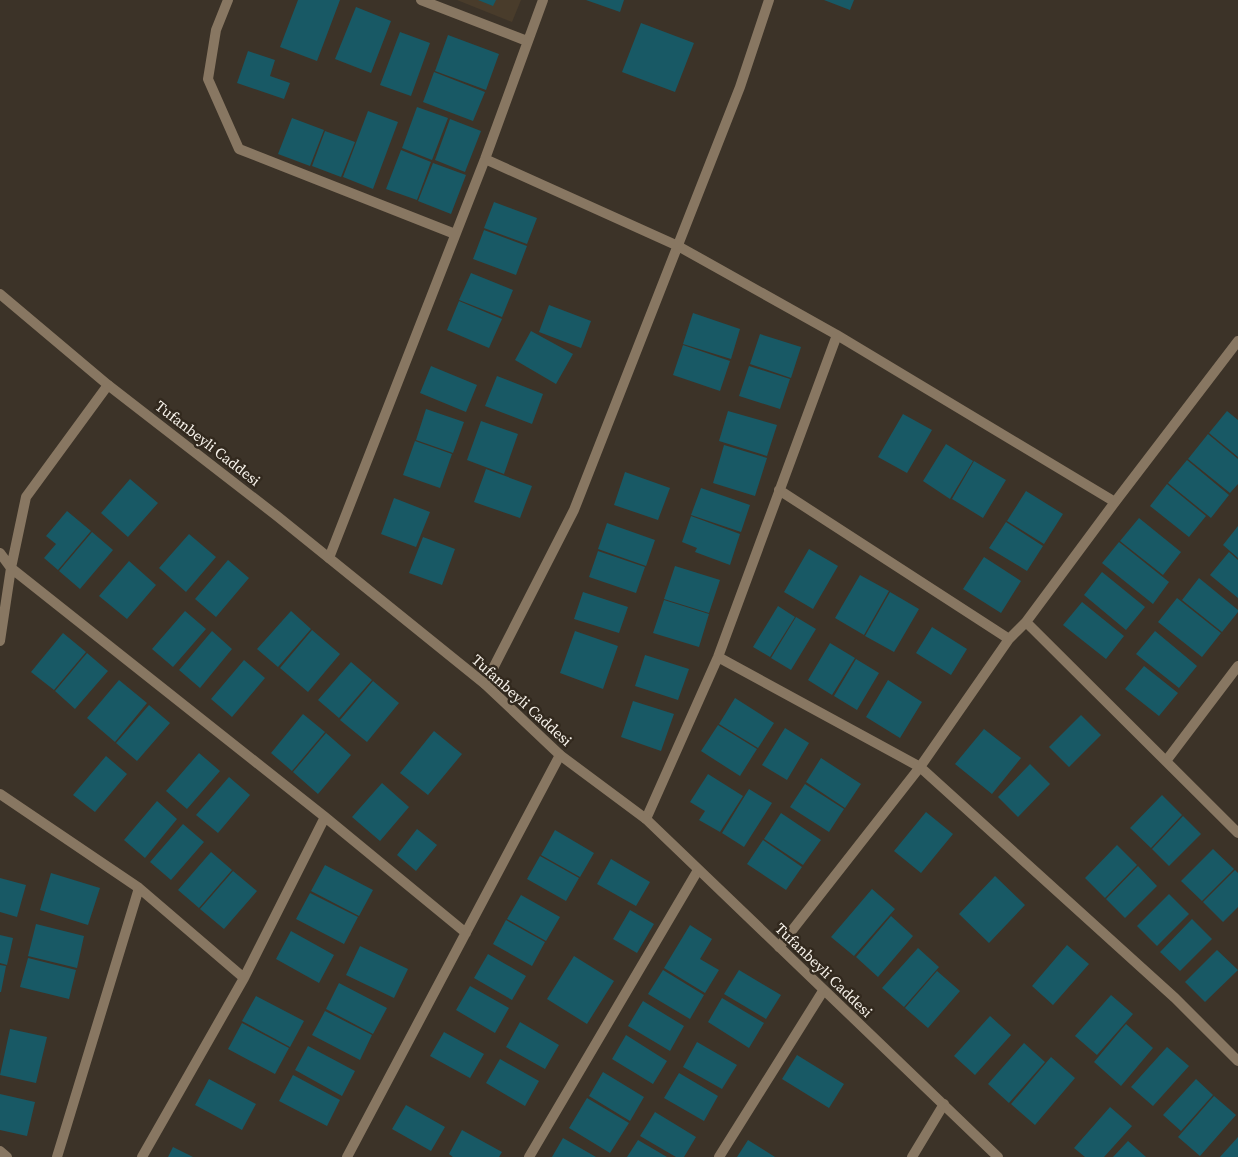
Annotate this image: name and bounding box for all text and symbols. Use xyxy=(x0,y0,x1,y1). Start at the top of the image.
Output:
street label: Tufanbeyli Caddesi xyxy=(151,395,265,491)
street label: Tufanbeyli Caddesi xyxy=(467,649,577,751)
street label: Tufanbeyli Caddesi xyxy=(771,918,877,1022)

